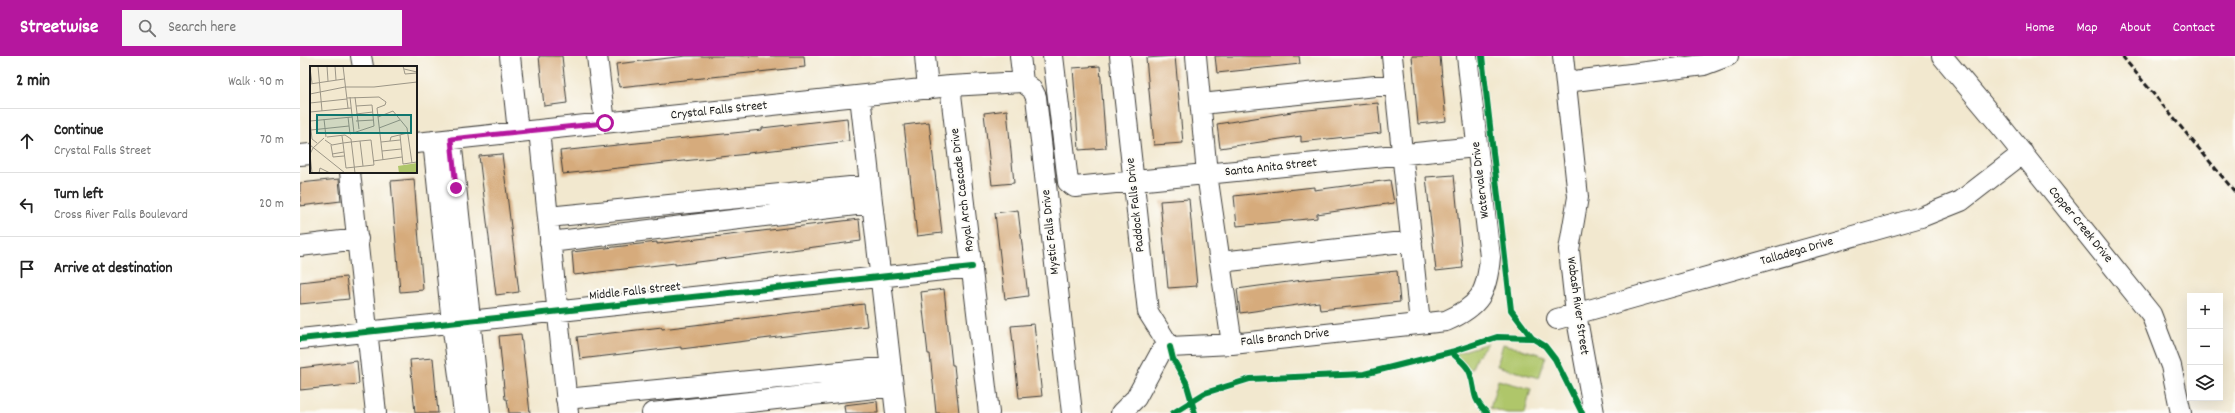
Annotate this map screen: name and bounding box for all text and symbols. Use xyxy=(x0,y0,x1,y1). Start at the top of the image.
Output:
search box xyxy=(122,10,402,46)
text: Streetwise xyxy=(20,15,98,42)
icon: search xyxy=(136,17,158,39)
text: Search here xyxy=(168,17,236,39)
text: Home xyxy=(2025,18,2054,38)
text: Map xyxy=(2076,18,2098,38)
text: About xyxy=(2120,18,2151,38)
text: Contact xyxy=(2173,18,2215,38)
inset map xyxy=(310,66,417,173)
text: 2 min xyxy=(16,70,50,94)
text: Walk · 90 m xyxy=(228,73,284,92)
street label: Crystal Falls Street xyxy=(670,96,768,126)
route start xyxy=(596,114,614,132)
text: Continue xyxy=(54,120,103,142)
street label: Royal Arch Cascade Drive xyxy=(946,127,980,253)
icon: ahead xyxy=(16,130,38,152)
text: 70 m xyxy=(260,131,284,150)
street label: Watervale Drive xyxy=(1467,140,1495,220)
text: Crystal Falls Street xyxy=(54,142,151,161)
street label: Santa Anita Street xyxy=(1224,154,1318,182)
street label: Paddock Falls Drive xyxy=(1122,156,1150,253)
route end xyxy=(447,179,465,197)
street label: Copper Creek Drive xyxy=(2043,183,2117,268)
text: Turn left xyxy=(54,184,103,206)
street label: Mystic Falls Drive xyxy=(1037,188,1065,275)
icon: left xyxy=(16,194,38,216)
text: 20 m xyxy=(259,195,284,214)
text: Cross River Falls Boulevard xyxy=(54,206,188,225)
street label: Talladega Drive xyxy=(1758,232,1836,271)
street label: Wabash River Street xyxy=(1561,256,1593,357)
icon: arrive xyxy=(16,258,38,280)
text: Arrive at destination xyxy=(54,258,172,280)
street label: Middle Falls Street xyxy=(588,278,682,306)
map controls xyxy=(2187,293,2223,401)
button: + xyxy=(2187,293,2223,329)
street label: Falls Branch Drive xyxy=(1240,324,1330,352)
button: − xyxy=(2187,329,2223,365)
button: layers xyxy=(2187,365,2223,401)

